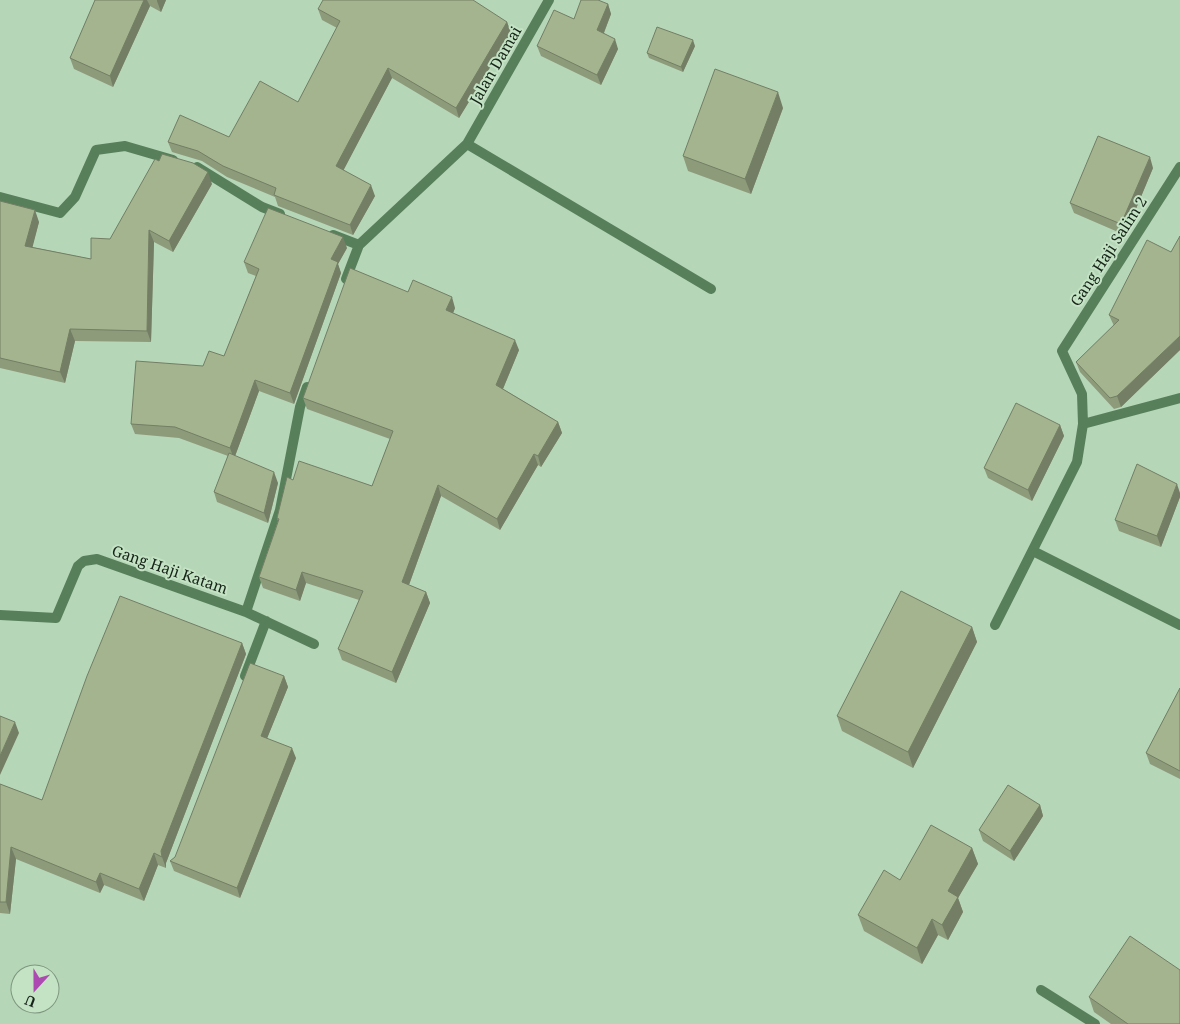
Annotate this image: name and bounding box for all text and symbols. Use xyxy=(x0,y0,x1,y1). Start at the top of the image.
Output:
street label: Jalan Damai xyxy=(464,22,526,109)
street label: Gang Haji Salim 2 xyxy=(1065,192,1151,310)
street label: Gang Haji Katam xyxy=(109,540,231,598)
north arrow xyxy=(10,964,60,1014)
text: U xyxy=(21,991,38,1012)

